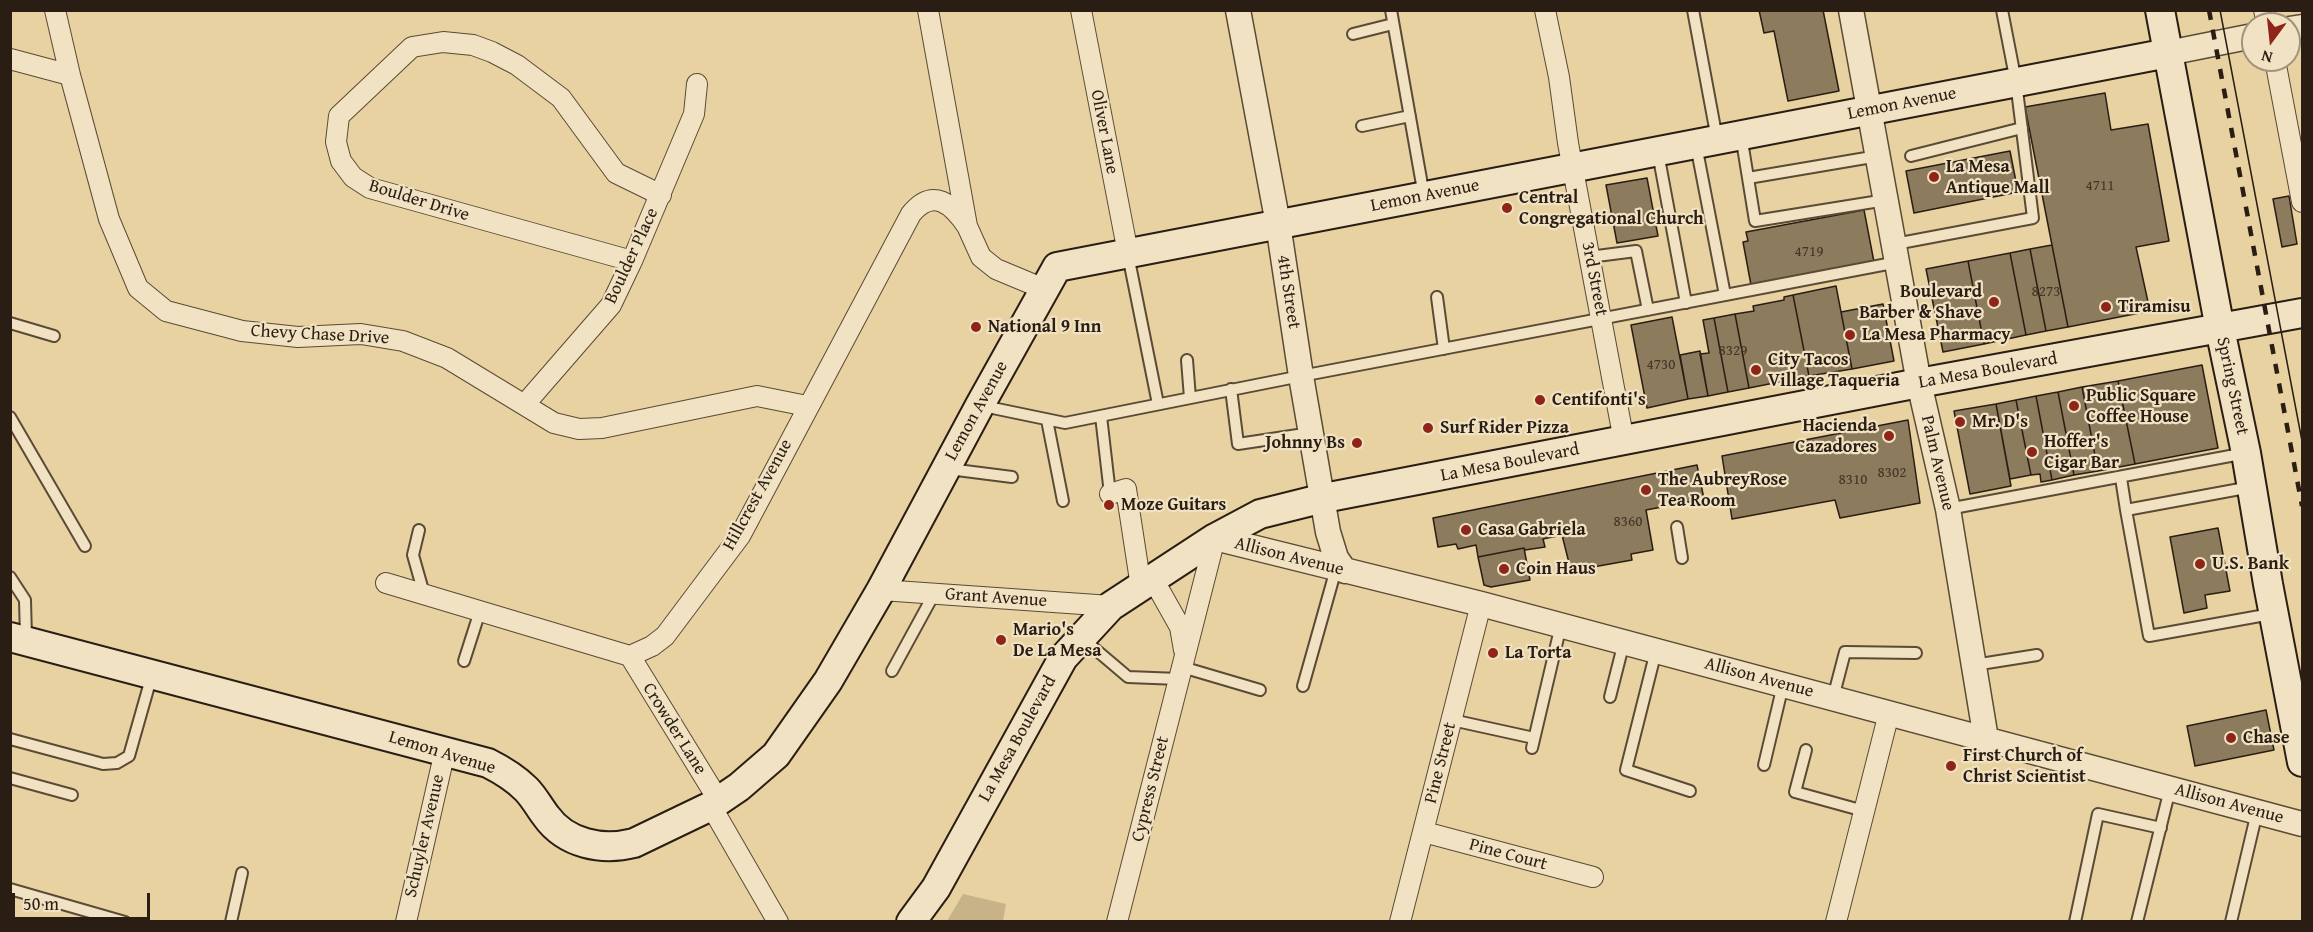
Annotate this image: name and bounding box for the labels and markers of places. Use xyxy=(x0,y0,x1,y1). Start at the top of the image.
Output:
place label: La Mesa Antique Mall xyxy=(1946,156,2050,198)
marker: La Mesa Antique Mall xyxy=(1927,170,1941,184)
place label: Central Congregational Church xyxy=(1519,187,1704,230)
marker: Central Congregational Church xyxy=(1500,201,1514,215)
place label: Boulevard Barber & Shave xyxy=(1859,281,1982,324)
marker: Boulevard Barber & Shave xyxy=(1987,295,2001,309)
place label: Tiramisu xyxy=(2118,296,2191,318)
marker: Tiramisu xyxy=(2099,300,2113,314)
place label: National 9 Inn xyxy=(988,316,1101,338)
marker: National 9 Inn xyxy=(969,320,983,334)
place label: La Mesa Pharmacy xyxy=(1862,324,2011,346)
marker: La Mesa Pharmacy xyxy=(1843,328,1857,342)
place label: City Tacos Village Taqueria xyxy=(1768,349,1900,392)
marker: City Tacos Village Taqueria xyxy=(1749,363,1763,377)
place label: Public Square Coffee House xyxy=(2086,385,2196,428)
place label: Centifonti's xyxy=(1552,389,1646,411)
marker: Centifonti's xyxy=(1533,393,1547,407)
marker: Public Square Coffee House xyxy=(2067,399,2081,413)
place label: Mr. D's xyxy=(1972,411,2028,433)
place label: Hacienda Cazadores xyxy=(1795,415,1877,458)
marker: Mr. D's xyxy=(1953,415,1967,429)
place label: Surf Rider Pizza xyxy=(1440,417,1569,439)
marker: Surf Rider Pizza xyxy=(1421,421,1435,435)
marker: Hacienda Cazadores xyxy=(1882,429,1896,443)
place label: Hoffer's Cigar Bar xyxy=(2044,431,2119,474)
place label: Johnny Bs xyxy=(1265,432,1345,454)
marker: Johnny Bs xyxy=(1350,436,1364,450)
marker: Hoffer's Cigar Bar xyxy=(2025,445,2039,459)
place label: The AubreyRose Tea Room xyxy=(1658,469,1787,512)
marker: The AubreyRose Tea Room xyxy=(1639,483,1653,497)
place label: Moze Guitars xyxy=(1121,494,1226,516)
marker: Moze Guitars xyxy=(1102,498,1116,512)
place label: Casa Gabriela xyxy=(1478,519,1586,541)
marker: Casa Gabriela xyxy=(1459,523,1473,537)
place label: U.S. Bank xyxy=(2212,553,2289,575)
marker: U.S. Bank xyxy=(2193,557,2207,571)
place label: Coin Haus xyxy=(1516,558,1596,580)
marker: Coin Haus xyxy=(1497,562,1511,576)
place label: Mario's De La Mesa xyxy=(1013,619,1101,662)
marker: Mario's De La Mesa xyxy=(994,633,1008,647)
place label: La Torta xyxy=(1505,642,1571,664)
marker: La Torta xyxy=(1486,646,1500,660)
place label: Chase xyxy=(2243,727,2290,749)
marker: Chase xyxy=(2224,731,2238,745)
place label: First Church of Christ Scientist xyxy=(1963,745,2086,788)
marker: First Church of Christ Scientist xyxy=(1944,759,1958,773)

